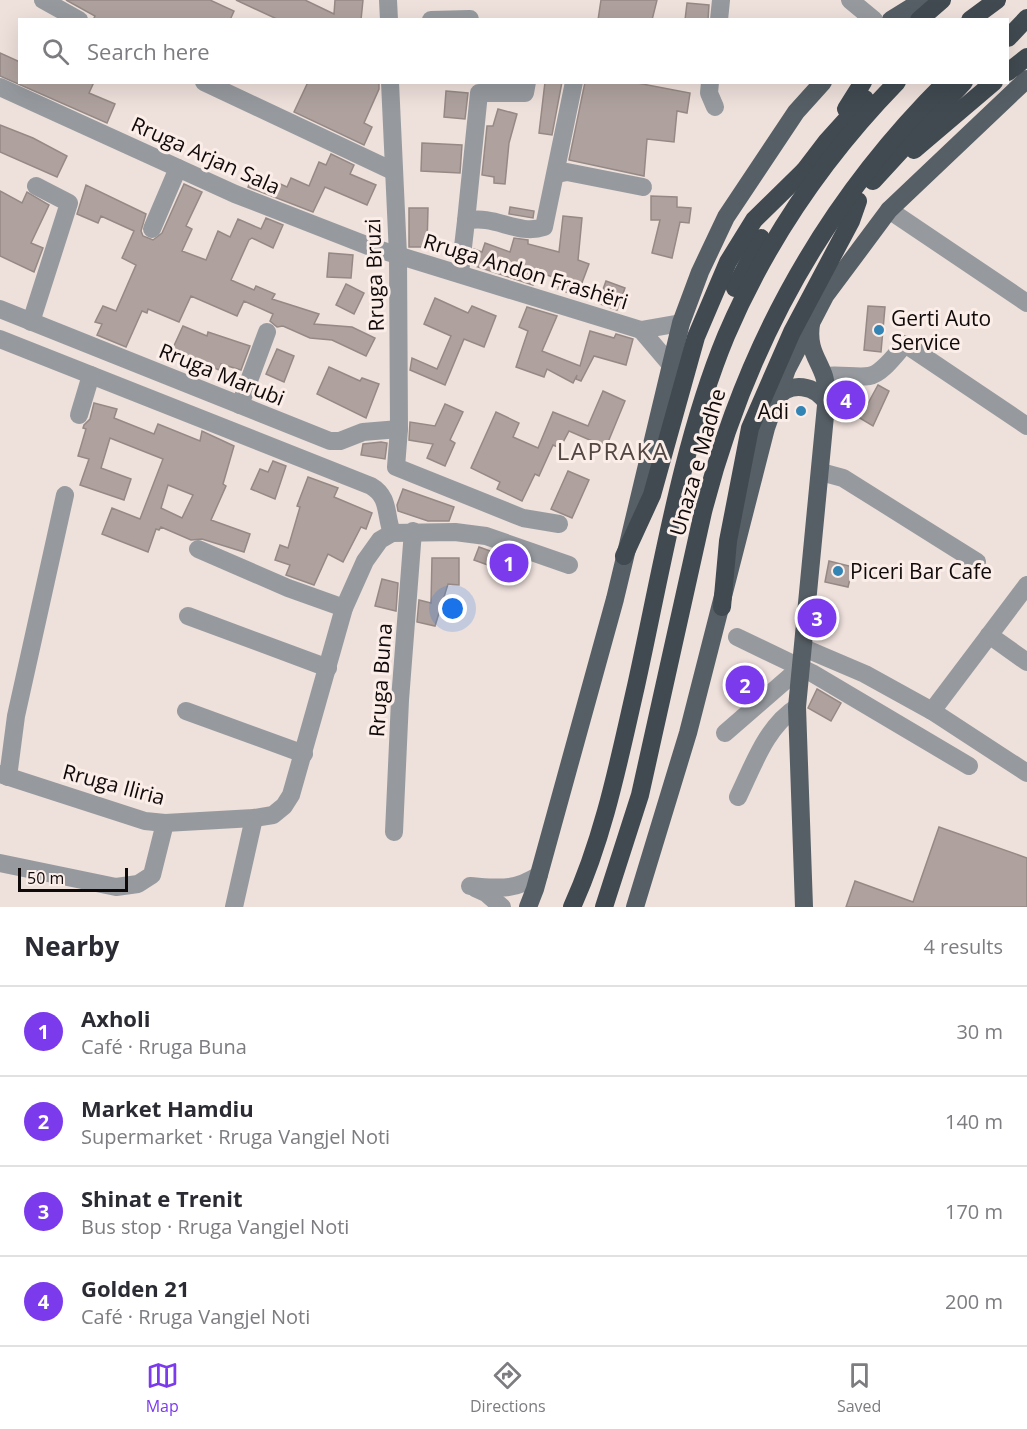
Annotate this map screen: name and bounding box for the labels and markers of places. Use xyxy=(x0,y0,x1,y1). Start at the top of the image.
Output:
place label: Gerti Auto Service xyxy=(891,304,991,356)
marker: Gerti Auto Service xyxy=(872,323,886,337)
pin: 4 xyxy=(826,378,866,422)
place label: Adi xyxy=(758,397,789,425)
marker: Adi xyxy=(794,404,808,418)
pin: 1 xyxy=(490,540,528,586)
place label: Piceri Bar Cafe xyxy=(850,557,992,585)
marker: Piceri Bar Cafe xyxy=(831,564,845,578)
pin: 3 xyxy=(798,596,836,640)
pin: 2 xyxy=(726,662,764,708)

